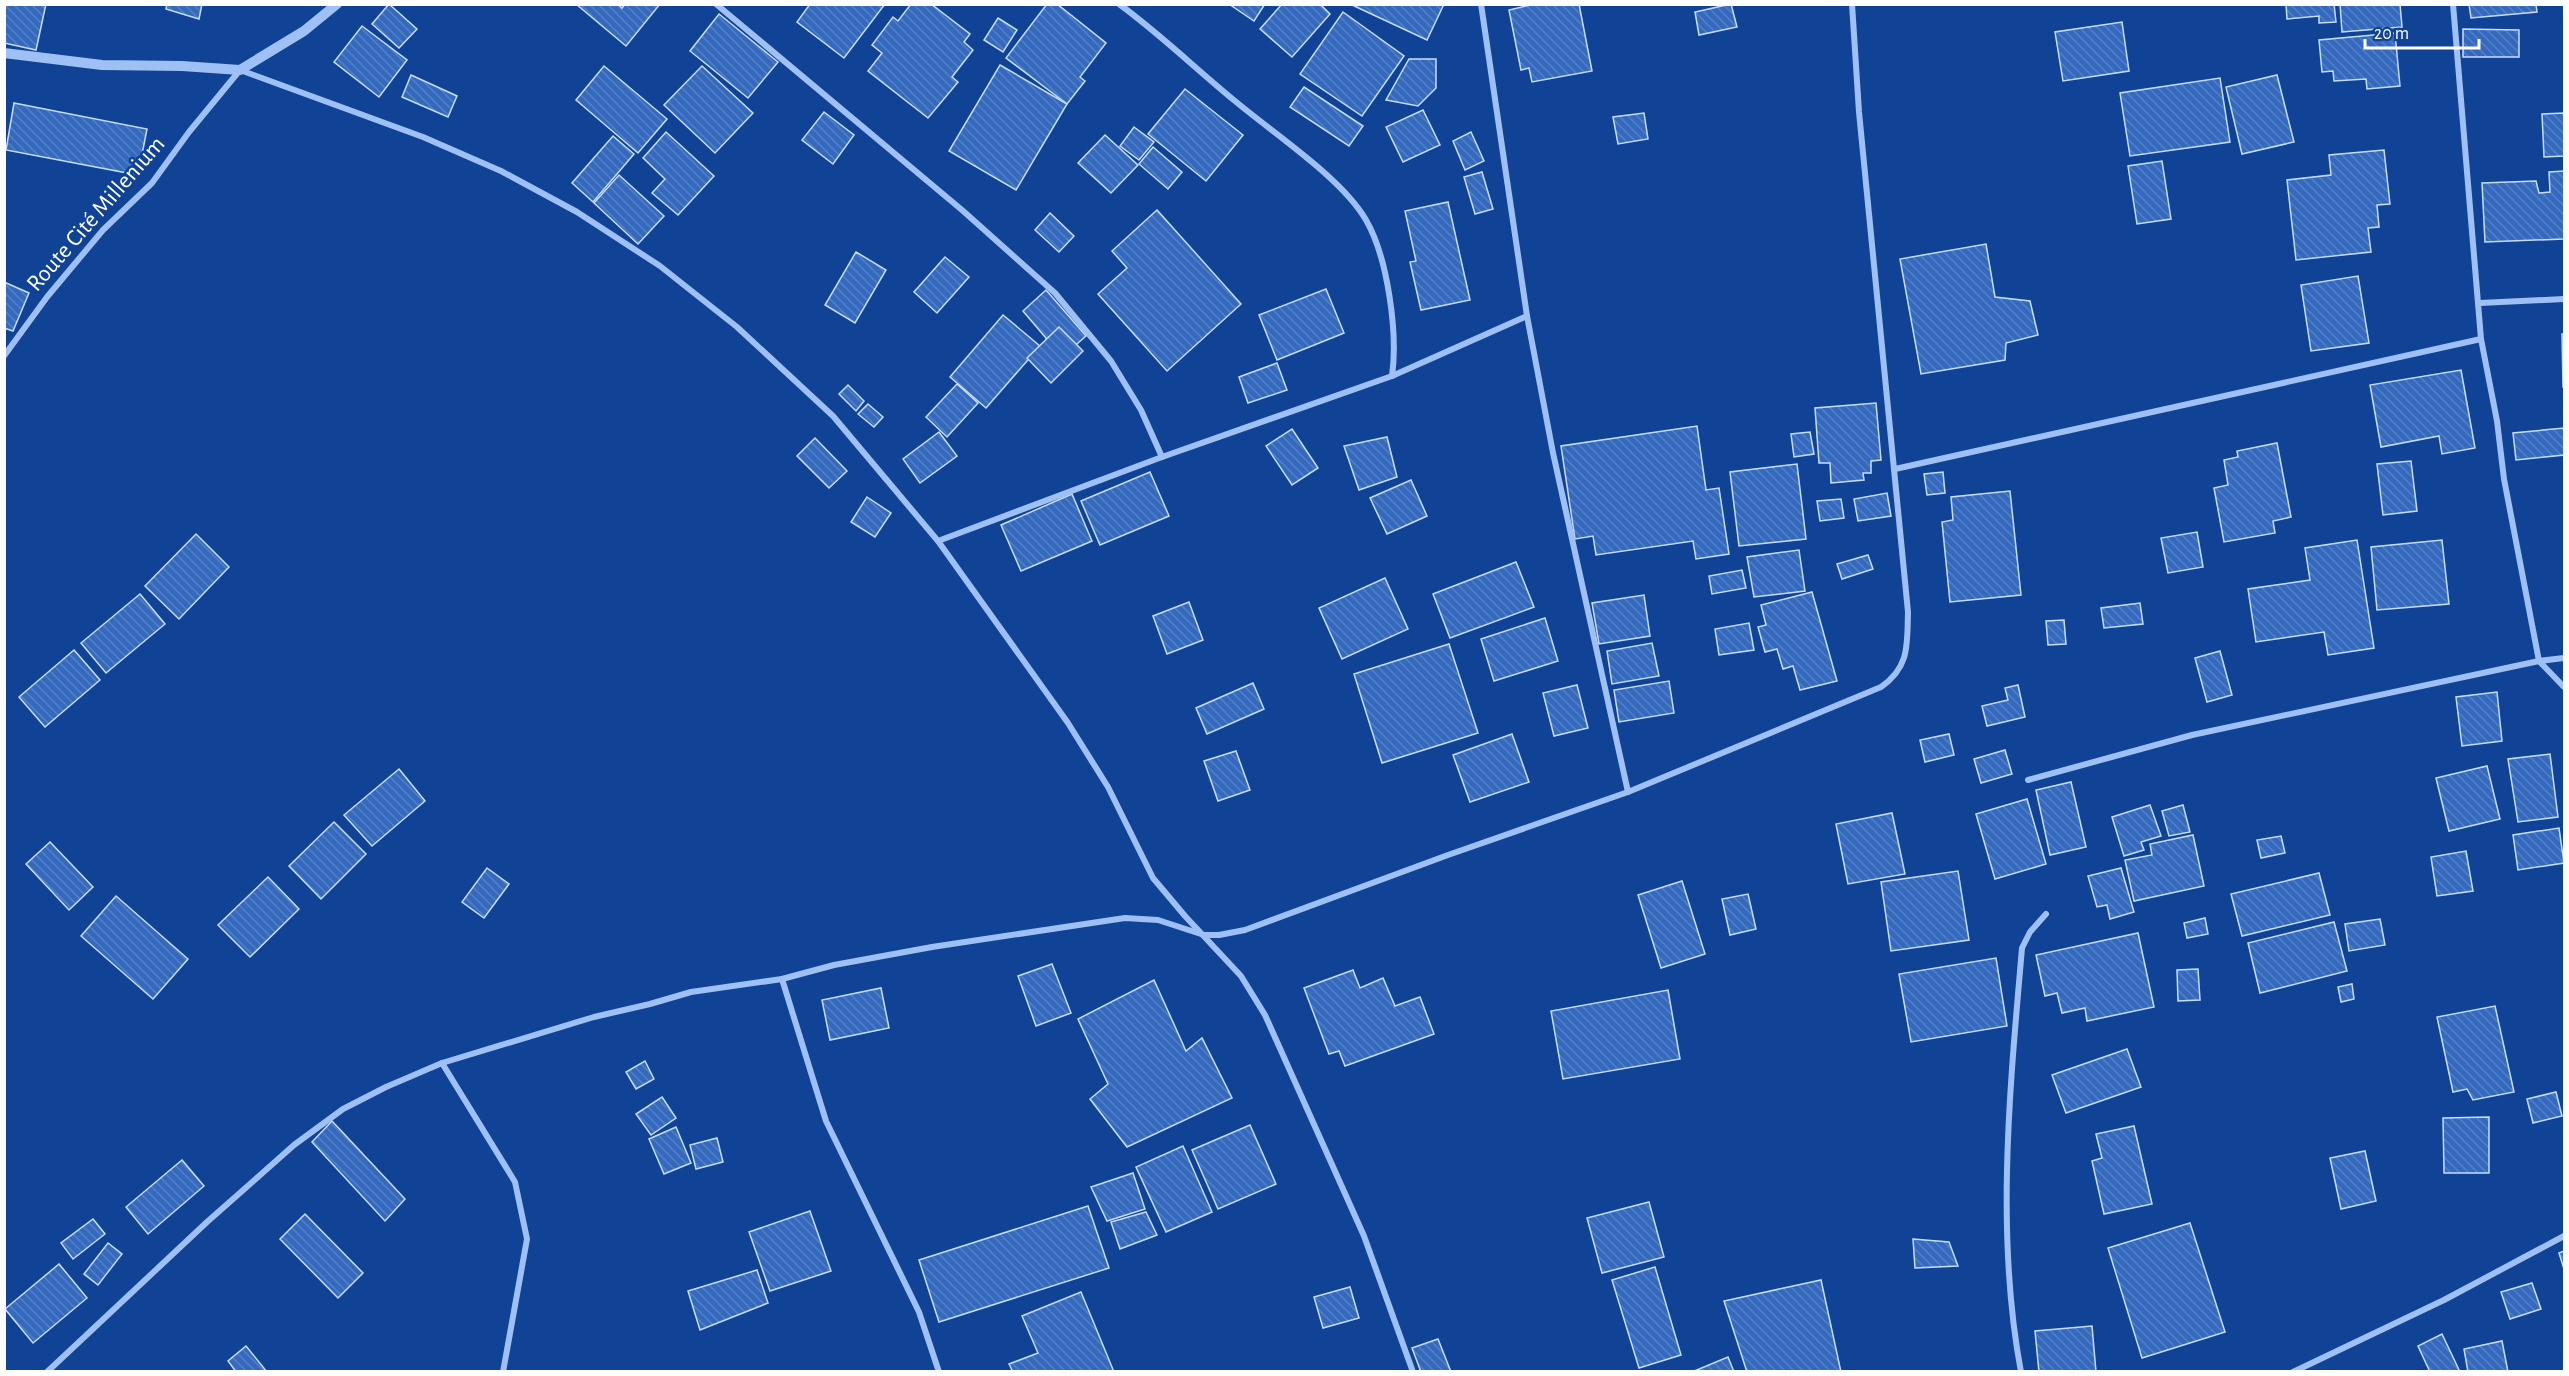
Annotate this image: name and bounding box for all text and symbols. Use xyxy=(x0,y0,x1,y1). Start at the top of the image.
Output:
scale bar xyxy=(2365,12,2479,50)
text: 20 m xyxy=(2374,25,2409,43)
street label: Route Cité Millenium xyxy=(22,132,170,296)

